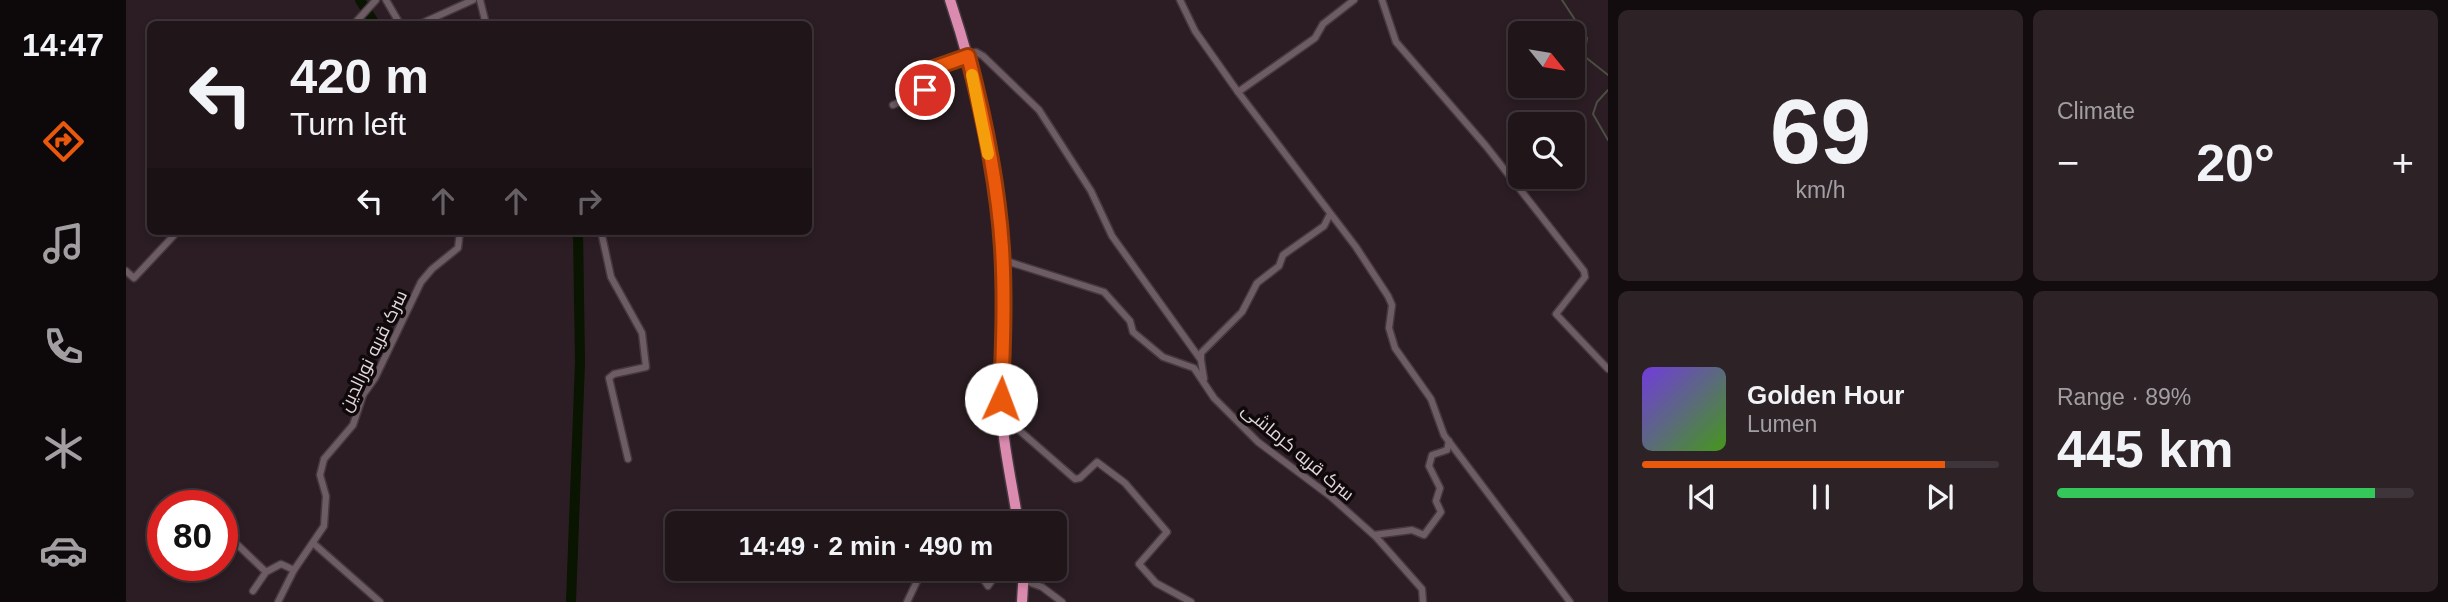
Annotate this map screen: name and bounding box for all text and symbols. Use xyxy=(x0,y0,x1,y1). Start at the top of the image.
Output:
north arrow xyxy=(1508,21,1586,98)
map controls xyxy=(1508,21,1585,189)
text: 14:47 xyxy=(22,27,104,63)
icon: left xyxy=(175,49,266,140)
text: 420 m xyxy=(290,49,429,103)
pin xyxy=(895,60,955,120)
icon: arrive xyxy=(906,71,944,109)
text: 69 xyxy=(1770,81,1871,182)
text: Climate xyxy=(2057,98,2135,124)
text: Turn left xyxy=(290,106,406,142)
button: search xyxy=(1508,112,1585,189)
icon: directions xyxy=(39,117,88,166)
text: 20° xyxy=(2196,134,2275,192)
text: − xyxy=(2057,142,2079,184)
text: + xyxy=(2392,142,2414,184)
text: km/h xyxy=(1796,177,1845,203)
icon: left xyxy=(351,182,389,220)
icon: ahead xyxy=(424,182,462,220)
icon: ahead xyxy=(497,182,535,220)
icon: right xyxy=(570,182,608,220)
icon: music xyxy=(39,219,88,268)
street label: سرک قریه نورالدین xyxy=(335,287,412,415)
icon: phone xyxy=(39,322,88,371)
position arrow xyxy=(964,362,1038,436)
text: Golden Hour xyxy=(1747,380,1904,410)
text: Range · 89% xyxy=(2057,384,2191,410)
street label: سرک قریه کرماشی xyxy=(1237,399,1358,505)
text: Lumen xyxy=(1747,411,1817,437)
text: 445 km xyxy=(2057,420,2233,478)
icon: climate xyxy=(39,424,88,473)
icon: previous xyxy=(1683,478,1721,516)
icon: pause xyxy=(1802,478,1840,516)
icon: next xyxy=(1921,478,1959,516)
speed limit sign: 80 xyxy=(147,490,238,581)
icon: car xyxy=(39,526,88,575)
text: 14:49 · 2 min · 490 m xyxy=(739,531,993,561)

